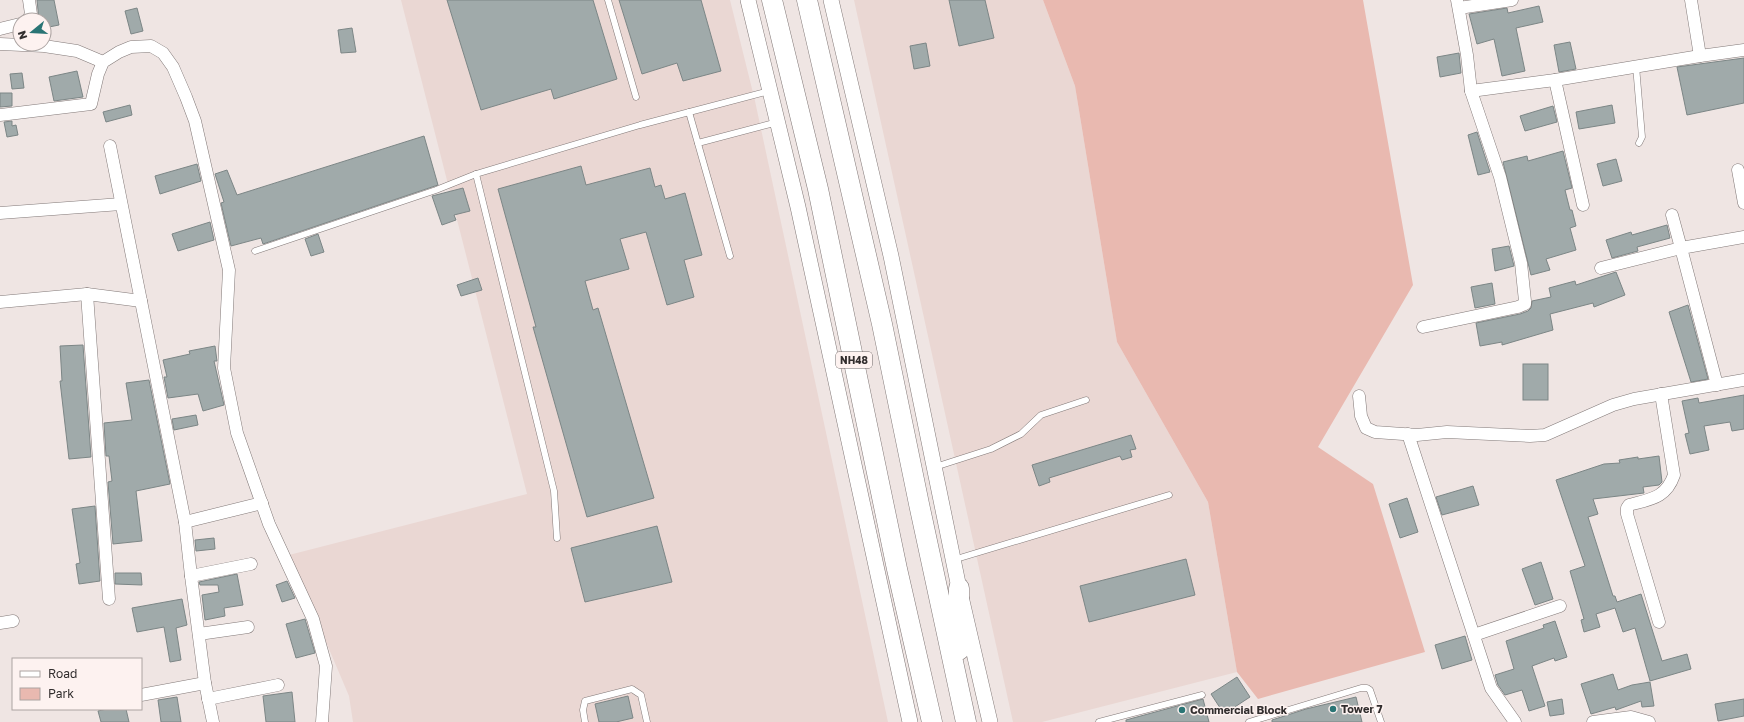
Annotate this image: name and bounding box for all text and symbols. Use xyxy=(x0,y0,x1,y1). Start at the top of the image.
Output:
north arrow xyxy=(12,12,52,52)
text: N xyxy=(15,29,29,41)
road number: NH48 xyxy=(836,352,872,368)
legend xyxy=(12,658,142,710)
text: Road xyxy=(48,666,77,681)
text: Park xyxy=(48,686,74,701)
place label: Tower 7 xyxy=(1341,702,1382,715)
place label: Commercial Block xyxy=(1190,703,1288,716)
marker: Tower 7 xyxy=(1328,704,1338,714)
marker: Commercial Block xyxy=(1177,705,1187,715)

